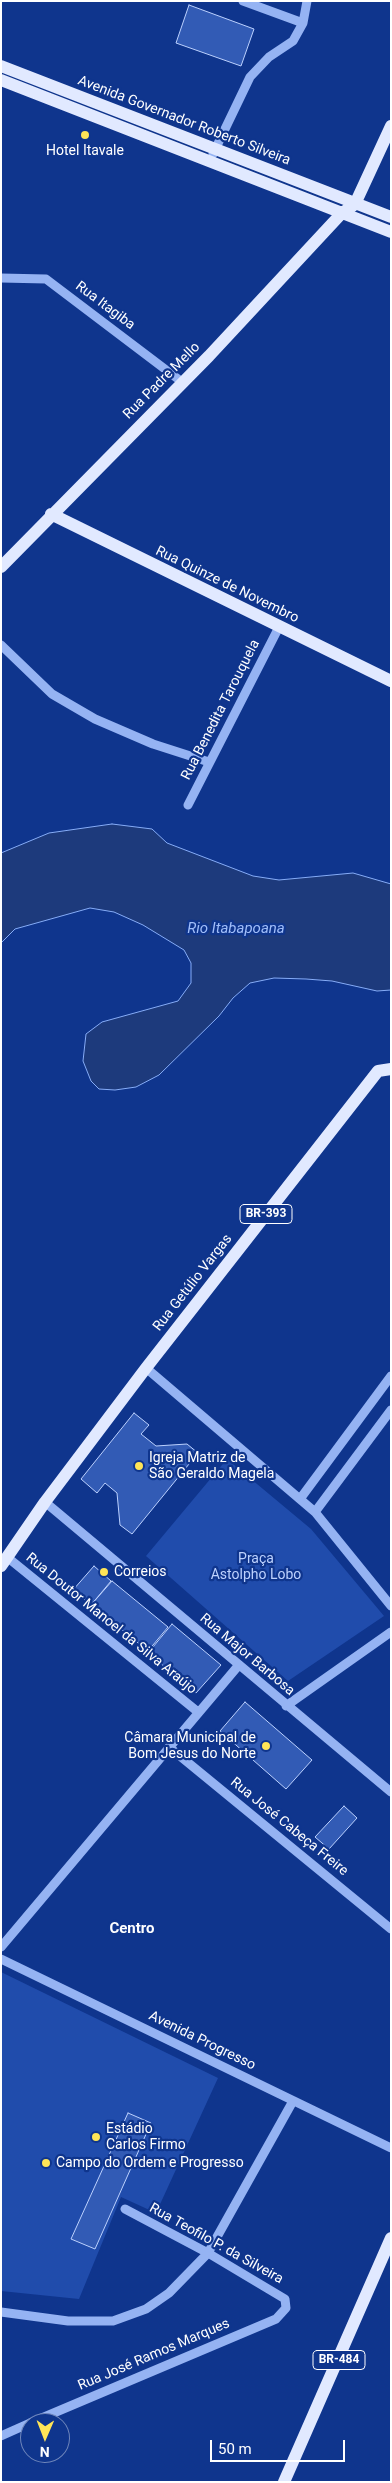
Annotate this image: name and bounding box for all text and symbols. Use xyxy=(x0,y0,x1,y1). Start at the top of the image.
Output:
street label: Avenida Governador Roberto Silveira xyxy=(75,73,293,169)
marker: Hotel Itavale xyxy=(79,129,91,141)
place label: Hotel Itavale xyxy=(46,143,124,159)
street label: Rua Itagiba xyxy=(72,278,138,334)
street label: Rua Padre Mello xyxy=(120,339,204,423)
street label: Rua Quinze de Novembro xyxy=(153,543,301,627)
street label: Rua Benedita Tarouquela xyxy=(178,637,264,783)
water label: Rio Itabapoana xyxy=(187,920,285,938)
road number: BR-393 xyxy=(240,1204,292,1224)
street label: Rua Getúlio Vargas xyxy=(150,1231,236,1335)
place label: Igreja Matriz de São Geraldo Magela xyxy=(149,1450,274,1482)
marker: Igreja Matriz de São Geraldo Magela xyxy=(133,1460,145,1472)
street label: Rua Doutor Manoel da Silva Araújo xyxy=(22,1550,200,1698)
park label: Praça Astolpho Lobo xyxy=(211,1551,301,1584)
place label: Correios xyxy=(114,1564,166,1580)
marker: Correios xyxy=(98,1566,110,1578)
street label: Rua Major Barbosa xyxy=(196,1610,298,1700)
place label: Câmara Municipal de Bom Jesus do Norte xyxy=(124,1730,256,1762)
marker: Câmara Municipal de Bom Jesus do Norte xyxy=(260,1740,272,1752)
street label: Rua José Cabeça Freire xyxy=(227,1774,351,1880)
district label: Centro xyxy=(109,1920,155,1938)
street label: Avenida Progresso xyxy=(146,2008,258,2074)
place label: Estádio Carlos Firmo xyxy=(106,2121,186,2154)
marker: Estádio Carlos Firmo xyxy=(90,2131,102,2143)
place label: Campo do Ordem e Progresso xyxy=(56,2155,244,2171)
marker: Campo do Ordem e Progresso xyxy=(40,2157,52,2169)
street label: Rua Teofilo P. da Silveira xyxy=(146,2200,286,2288)
street label: Rua José Ramos Marques xyxy=(76,2315,232,2395)
road number: BR-484 xyxy=(313,2350,365,2370)
north arrow xyxy=(20,2413,70,2463)
scale bar xyxy=(212,2430,347,2462)
text: 50 m xyxy=(218,2440,252,2458)
text: N xyxy=(40,2444,50,2460)

